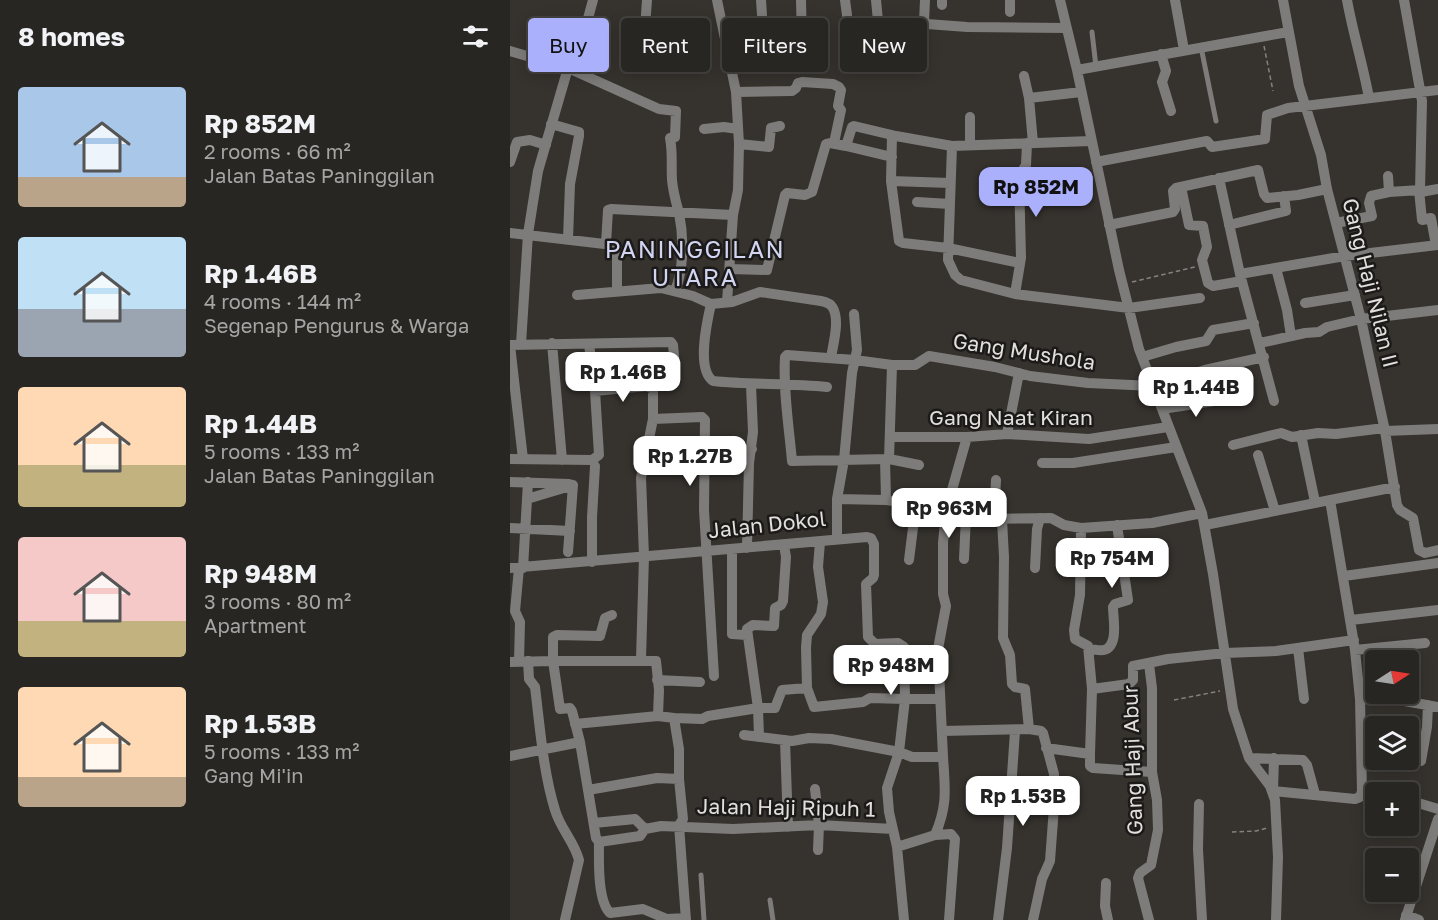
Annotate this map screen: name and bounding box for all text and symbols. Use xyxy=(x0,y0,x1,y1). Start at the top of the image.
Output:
chip: Buy xyxy=(528,18,609,72)
chip: Rent xyxy=(621,18,710,72)
chip: Filters xyxy=(722,18,828,72)
chip: New xyxy=(840,18,927,72)
icon: filters xyxy=(459,20,492,53)
text: 8 homes xyxy=(18,21,125,52)
text: Rp 852M xyxy=(204,108,316,139)
icon: home xyxy=(66,111,138,183)
text: 2 rooms · 66 m² xyxy=(204,139,351,163)
text: Jalan Batas Paninggilan xyxy=(204,163,435,187)
pin: Rp 852M xyxy=(981,167,1091,218)
text: Rp 852M xyxy=(993,174,1079,198)
street label: Gang Haji Nilan II xyxy=(1337,195,1405,370)
district label: PANINGGILAN UTARA xyxy=(605,234,785,291)
text: Rp 1.46B xyxy=(204,258,317,289)
icon: home xyxy=(66,261,138,333)
text: 4 rooms · 144 m² xyxy=(204,289,361,313)
text: Segenap Pengurus & Warga xyxy=(204,313,469,337)
street label: Gang Mushola xyxy=(951,327,1097,375)
pin: Rp 1.46B xyxy=(561,352,685,403)
text: Rp 1.46B xyxy=(579,359,667,383)
pin: Rp 1.44B xyxy=(1134,367,1258,418)
text: Rp 1.44B xyxy=(1153,374,1240,398)
street label: Gang Naat Kiran xyxy=(929,404,1093,430)
text: Rp 1.44B xyxy=(204,408,317,439)
icon: home xyxy=(66,411,138,483)
pin: Rp 1.27B xyxy=(628,436,752,487)
text: 5 rooms · 133 m² xyxy=(204,439,360,463)
text: Rp 1.27B xyxy=(647,443,733,467)
text: Jalan Batas Paninggilan xyxy=(204,463,435,487)
pin: Rp 963M xyxy=(894,488,1004,539)
text: Rp 963M xyxy=(906,495,992,519)
street label: Jalan Dokol xyxy=(707,505,827,543)
pin: Rp 754M xyxy=(1057,538,1167,589)
text: Rp 754M xyxy=(1070,545,1154,569)
text: Rp 948M xyxy=(204,558,317,589)
icon: home xyxy=(66,561,138,633)
text: 3 rooms · 80 m² xyxy=(204,589,351,613)
text: Apartment xyxy=(204,613,307,637)
pin: Rp 948M xyxy=(836,645,946,696)
north arrow xyxy=(1365,650,1419,704)
map controls xyxy=(1365,650,1419,902)
text: Rp 948M xyxy=(848,652,935,676)
street label: Gang Haji Abur xyxy=(1116,685,1148,835)
text: Rp 1.53B xyxy=(204,708,316,739)
icon: home xyxy=(66,711,138,783)
button: layers xyxy=(1365,716,1419,770)
text: 5 rooms · 133 m² xyxy=(204,739,360,763)
text: Gang Mi'in xyxy=(204,763,304,787)
pin: Rp 1.53B xyxy=(961,776,1085,827)
button: + xyxy=(1365,782,1419,836)
text: Rp 1.53B xyxy=(980,783,1066,807)
street label: Jalan Haji Ripuh 1 xyxy=(697,792,875,822)
button: − xyxy=(1365,848,1419,902)

